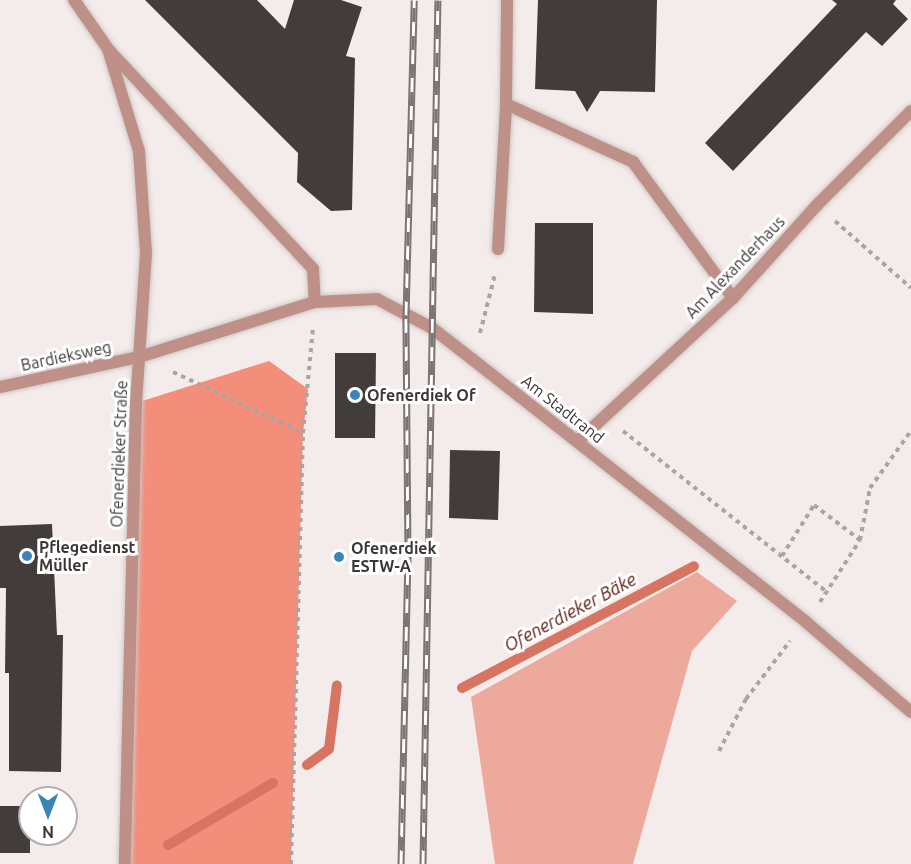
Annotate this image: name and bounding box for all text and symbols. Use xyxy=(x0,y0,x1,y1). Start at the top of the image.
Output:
street label: Am Alexanderhaus xyxy=(681,212,789,322)
street label: Bardieksweg xyxy=(19,337,113,375)
street label: Am Stadtrand xyxy=(518,371,608,447)
street label: Ofenerdieker Straße xyxy=(107,380,131,528)
place label: Ofenerdiek Of xyxy=(367,385,476,405)
marker: Ofenerdiek Of xyxy=(348,388,362,402)
place label: Pflegedienst Müller xyxy=(39,537,135,575)
place label: Ofenerdiek ESTW-A xyxy=(351,538,437,576)
marker: Pflegedienst Müller xyxy=(20,549,34,563)
marker: Ofenerdiek ESTW-A xyxy=(332,550,346,564)
water label: Ofenerdieker Bäke xyxy=(500,568,640,656)
north arrow xyxy=(18,786,78,846)
text: N xyxy=(42,823,54,841)

